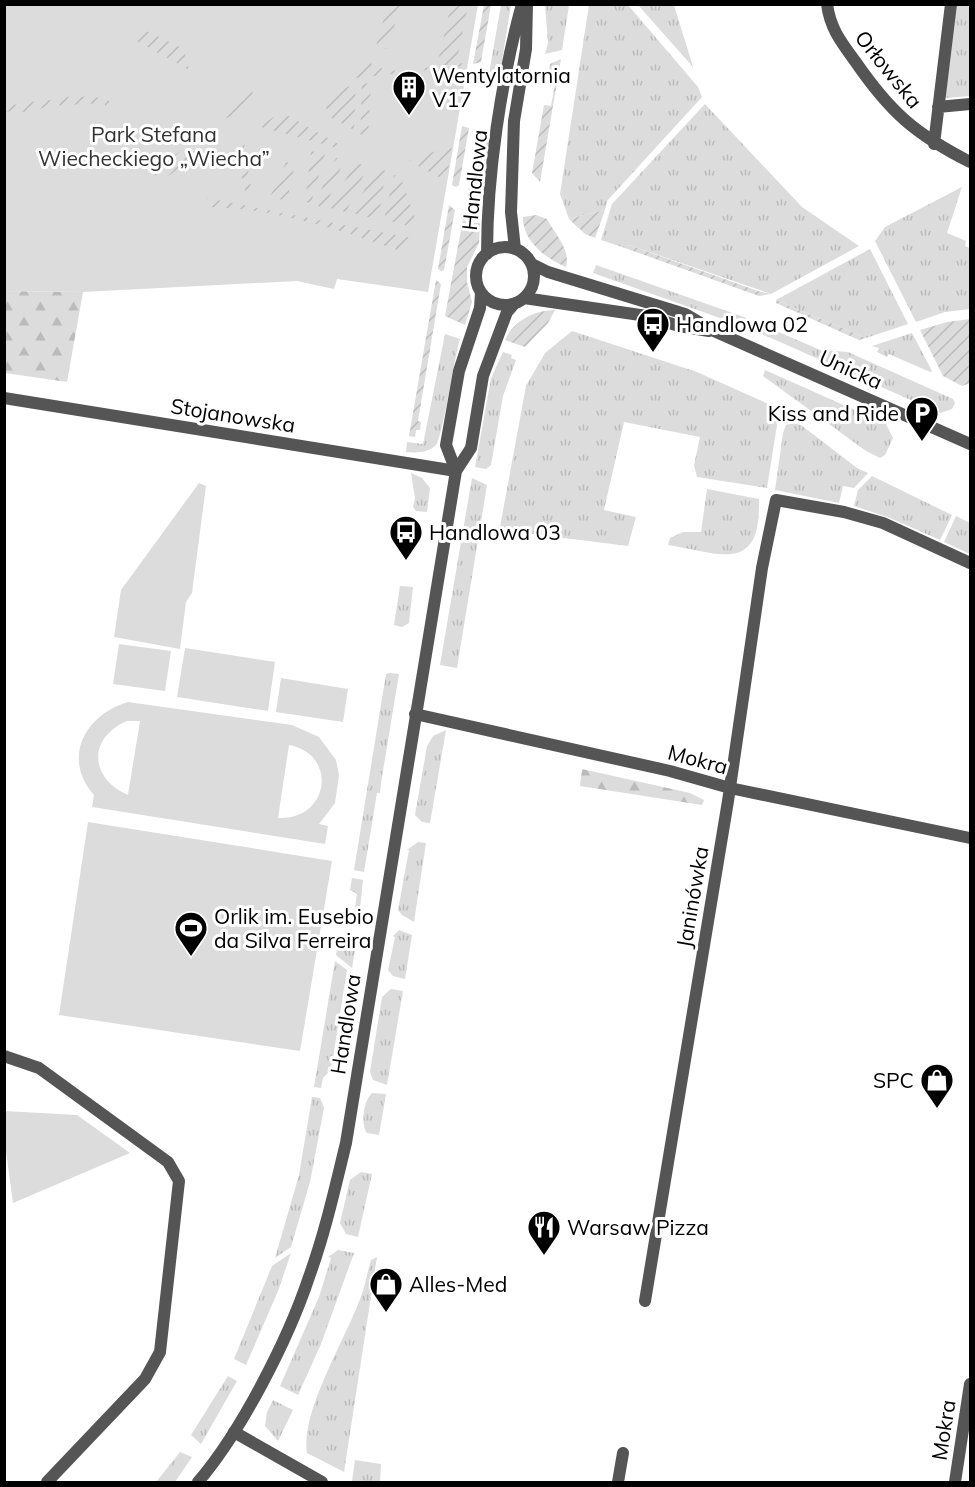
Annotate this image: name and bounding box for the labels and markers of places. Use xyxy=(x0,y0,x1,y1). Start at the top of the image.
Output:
place label: Wentylatornia V17 xyxy=(432,62,571,112)
building icon: Wentylatornia V17 xyxy=(391,69,427,116)
bus stop icon: Handlowa 02 xyxy=(635,306,671,353)
place label: Handlowa 02 xyxy=(676,311,808,337)
parking icon: Kiss and Ride xyxy=(904,395,940,442)
place label: Kiss and Ride xyxy=(768,400,899,426)
bus stop icon: Handlowa 03 xyxy=(388,514,424,561)
place label: Handlowa 03 xyxy=(429,519,561,545)
place label: Orlik im. Eusebio da Silva Ferreira xyxy=(214,903,374,953)
sports icon: Orlik im. Eusebio da Silva Ferreira xyxy=(173,910,209,957)
shop icon: SPC xyxy=(919,1062,955,1109)
place label: SPC xyxy=(873,1067,914,1093)
restaurant icon: Warsaw Pizza xyxy=(526,1209,562,1256)
place label: Warsaw Pizza xyxy=(567,1214,709,1240)
shop icon: Alles-Med xyxy=(368,1266,404,1313)
place label: Alles-Med xyxy=(409,1271,507,1297)

